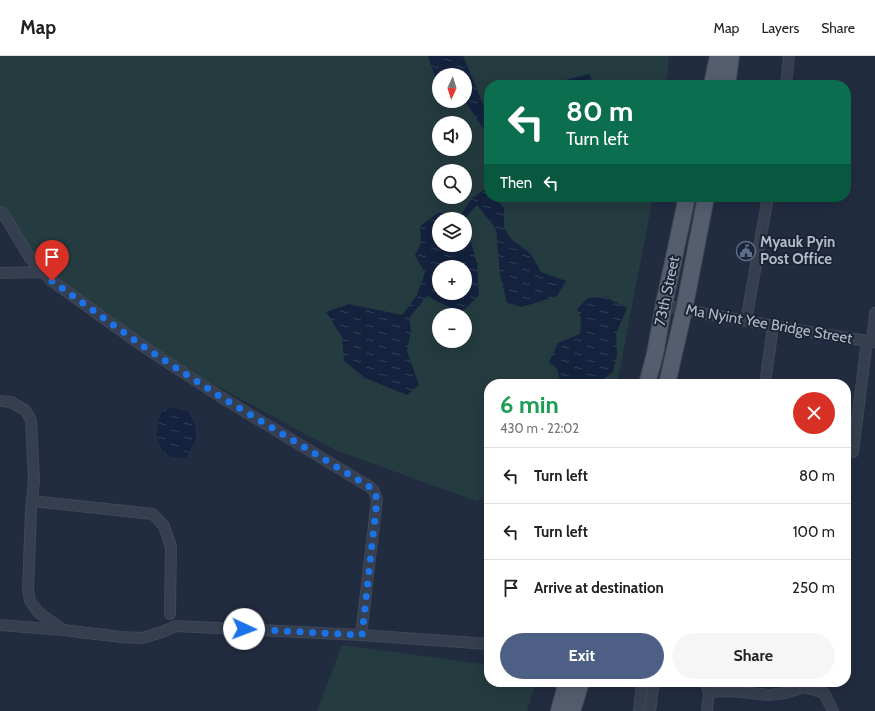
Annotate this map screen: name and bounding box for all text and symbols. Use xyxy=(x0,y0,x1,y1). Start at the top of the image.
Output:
text: Map xyxy=(20,16,56,39)
text: Map xyxy=(714,19,739,37)
text: Layers xyxy=(761,19,799,37)
text: Share xyxy=(821,19,855,37)
north arrow xyxy=(432,68,472,108)
map controls xyxy=(432,68,472,348)
text: 80 m xyxy=(566,94,633,128)
icon: left xyxy=(500,96,552,148)
button: sound xyxy=(432,116,472,156)
text: Turn left xyxy=(566,128,629,150)
button: search xyxy=(432,164,472,204)
icon: left xyxy=(540,172,562,194)
text: Then xyxy=(500,174,532,192)
button: layers xyxy=(432,212,472,252)
place label: Myauk Pyin Post Office xyxy=(760,233,835,268)
pin xyxy=(35,240,69,281)
public building icon: Myauk Pyin Post Office xyxy=(735,240,757,262)
icon: arrive xyxy=(41,246,63,268)
street label: 73th Street xyxy=(651,255,683,327)
button: + xyxy=(432,260,472,300)
street label: Ma Nyint Yee Bridge Street xyxy=(684,300,854,348)
button: − xyxy=(432,308,472,348)
text: 6 min xyxy=(500,390,559,419)
button: close xyxy=(793,392,835,434)
text: 430 m · 22:02 xyxy=(500,420,579,436)
icon: left xyxy=(500,465,522,487)
text: Turn left xyxy=(534,467,588,485)
text: 80 m xyxy=(799,467,835,485)
icon: left xyxy=(500,521,522,543)
text: Turn left xyxy=(534,523,588,541)
text: 100 m xyxy=(793,523,835,541)
icon: arrive xyxy=(500,577,522,599)
text: Arrive at destination xyxy=(534,579,664,597)
text: 250 m xyxy=(792,579,835,597)
position arrow xyxy=(223,608,265,650)
button: Exit xyxy=(500,633,664,679)
button: Share xyxy=(672,633,835,679)

